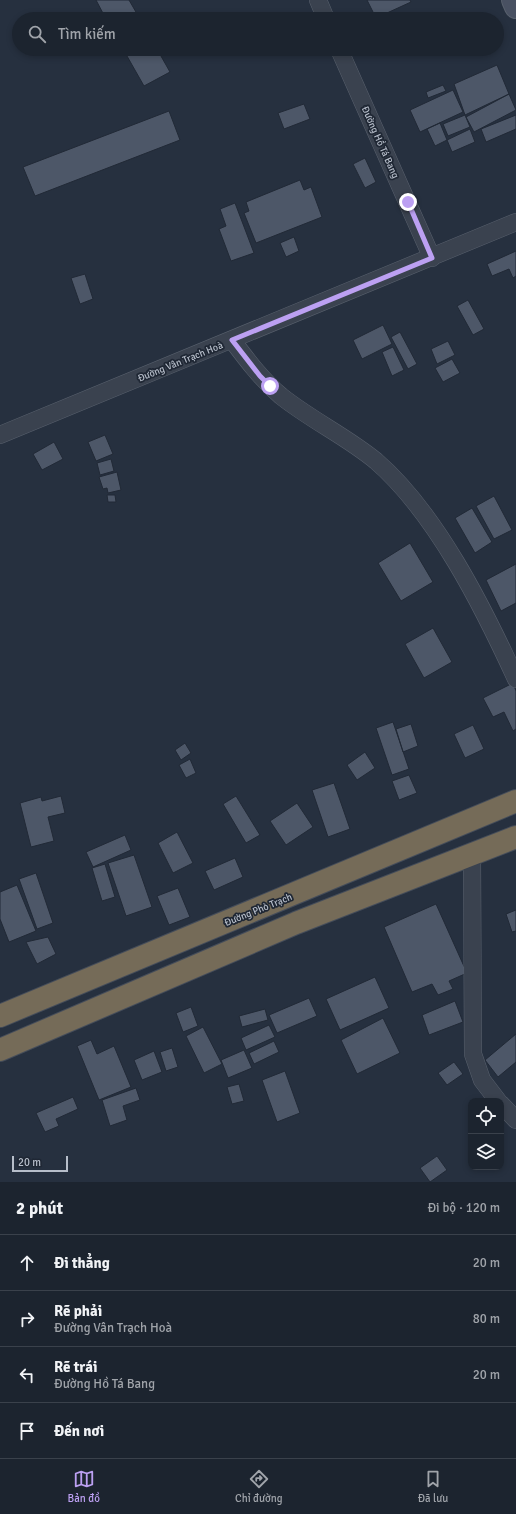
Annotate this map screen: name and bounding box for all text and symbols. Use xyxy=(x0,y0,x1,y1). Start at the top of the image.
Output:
search box xyxy=(12,12,504,56)
icon: search xyxy=(26,23,48,45)
text: Tìm kiếm xyxy=(58,25,116,43)
street label: Đường Hồ Tá Bang xyxy=(359,104,401,180)
route end xyxy=(399,193,417,211)
street label: Đường Vân Trạch Hoà xyxy=(136,339,225,385)
route start xyxy=(261,377,279,395)
street label: Đường Phò Trạch xyxy=(223,891,294,929)
map controls xyxy=(468,1098,504,1170)
button: locate xyxy=(468,1098,504,1134)
button: layers xyxy=(468,1134,504,1170)
scale bar xyxy=(12,1154,68,1173)
text: 20 m xyxy=(18,1156,41,1169)
text: 2 phút xyxy=(16,1198,63,1219)
text: Đi bộ · 120 m xyxy=(427,1200,500,1216)
icon: ahead xyxy=(16,1252,38,1274)
text: Đi thẳng xyxy=(54,1254,110,1272)
text: 20 m xyxy=(473,1255,500,1271)
text: Rẽ phải xyxy=(54,1302,102,1320)
icon: right xyxy=(16,1308,38,1330)
text: 80 m xyxy=(473,1311,500,1327)
text: Đường Vân Trạch Hoà xyxy=(54,1320,172,1336)
text: Rẽ trái xyxy=(54,1358,97,1376)
icon: left xyxy=(16,1364,38,1386)
text: 20 m xyxy=(473,1367,500,1383)
text: Đường Hồ Tá Bang xyxy=(54,1376,155,1392)
icon: arrive xyxy=(16,1420,38,1442)
text: Đến nơi xyxy=(54,1422,104,1440)
tab: Bản đồ xyxy=(68,1468,100,1505)
tab: Chỉ đường xyxy=(235,1468,283,1505)
tab: Đã lưu xyxy=(418,1468,448,1505)

